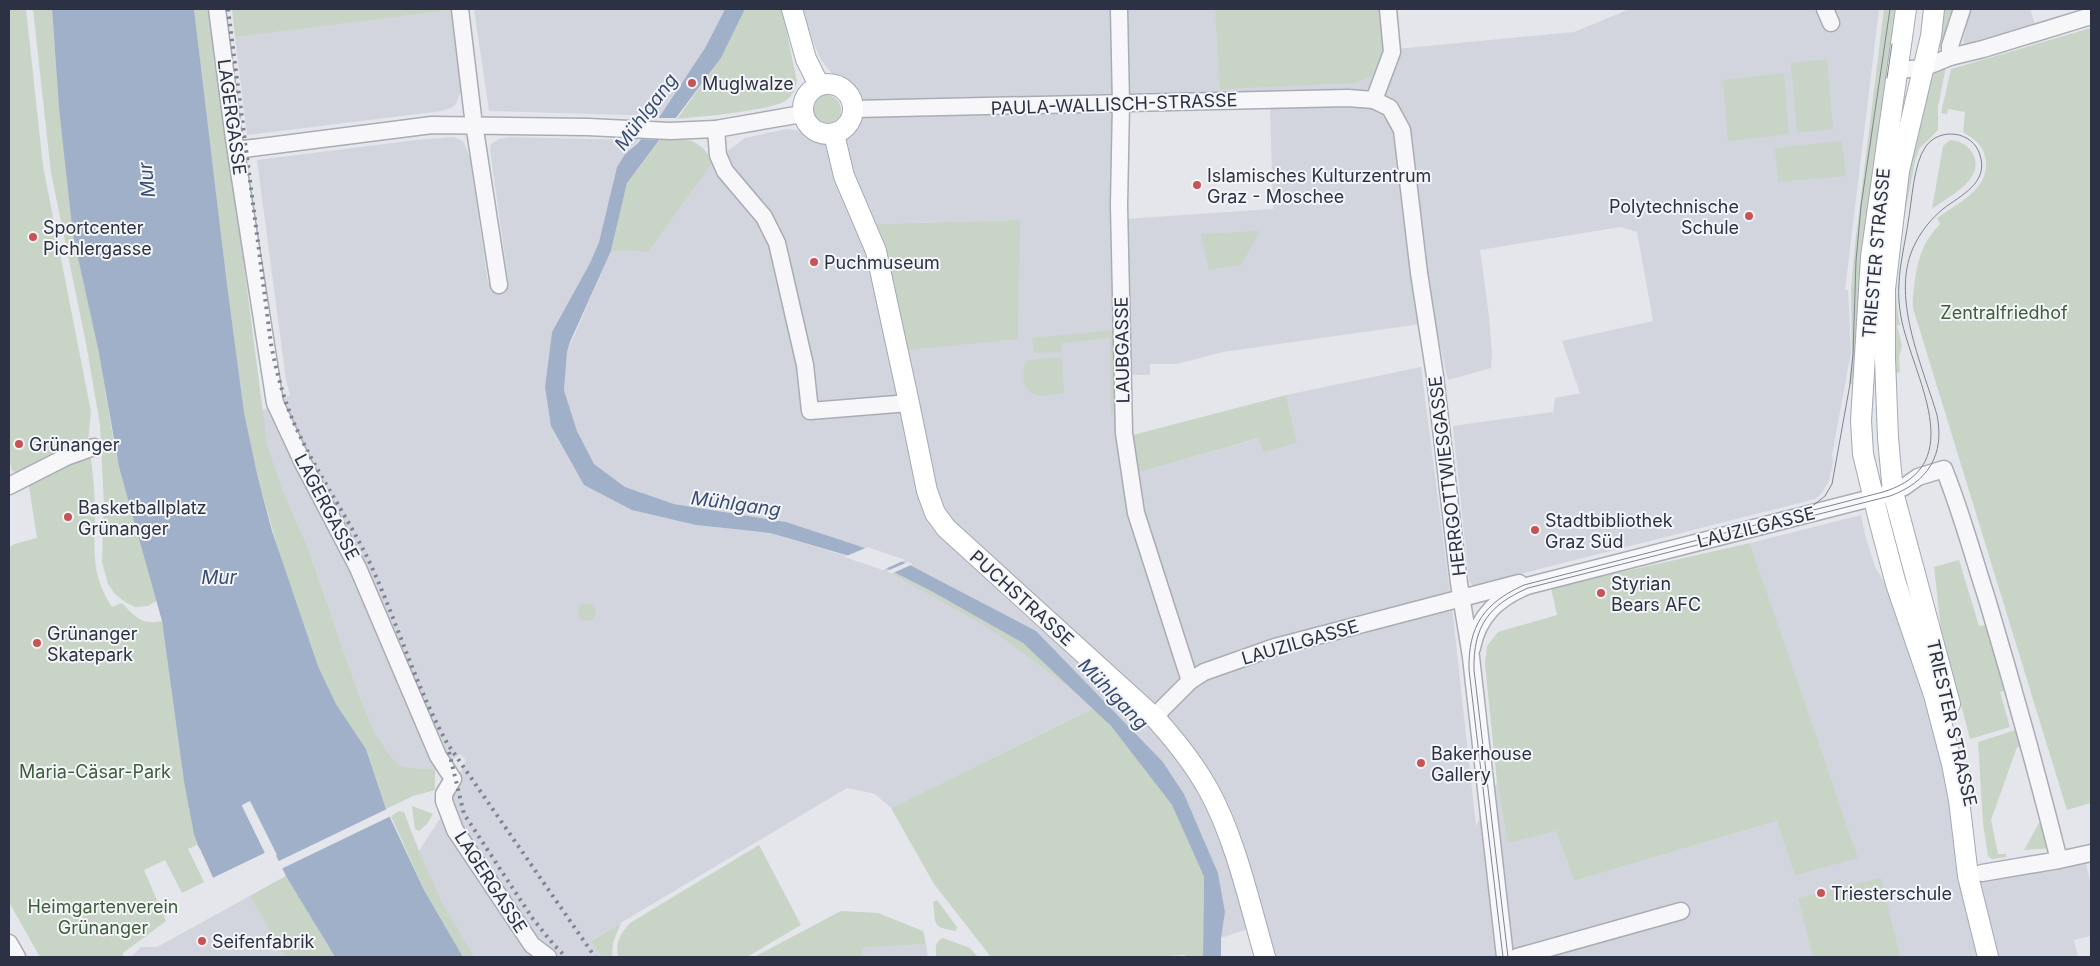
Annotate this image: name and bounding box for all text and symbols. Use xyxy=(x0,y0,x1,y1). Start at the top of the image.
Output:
street label: LAGERGASSE xyxy=(213,58,251,176)
water label: Mühlgang xyxy=(610,69,683,155)
place label: Muglwalze xyxy=(702,73,794,94)
marker: Muglwalze xyxy=(686,77,698,89)
street label: PAULA-WALLISCH-STRASSE xyxy=(990,89,1238,119)
water label: Mur xyxy=(134,160,160,199)
place label: Islamisches Kulturzentrum Graz - Moschee xyxy=(1207,165,1431,207)
street label: TRIESTER STRASSE xyxy=(1858,167,1894,339)
marker: Islamisches Kulturzentrum Graz - Moschee xyxy=(1191,179,1203,191)
place label: Polytechnische Schule xyxy=(1609,196,1739,238)
marker: Polytechnische Schule xyxy=(1743,210,1755,222)
place label: Sportcenter Pichlergasse xyxy=(43,217,152,259)
marker: Sportcenter Pichlergasse xyxy=(27,231,39,243)
place label: Puchmuseum xyxy=(824,252,940,273)
marker: Puchmuseum xyxy=(808,256,820,268)
street label: LAUBGASSE xyxy=(1111,296,1133,404)
park label: Zentralfriedhof xyxy=(1940,302,2068,323)
street label: HERRGOTTWIESGASSE xyxy=(1424,375,1470,577)
place label: Grünanger xyxy=(29,434,120,455)
marker: Grünanger xyxy=(13,438,25,450)
street label: LAGERGASSE xyxy=(290,450,364,564)
water label: Mühlgang xyxy=(690,486,783,522)
place label: Basketballplatz Grünanger xyxy=(78,497,207,539)
street label: LAUZILGASSE xyxy=(1695,502,1817,552)
place label: Stadtbibliothek Graz Süd xyxy=(1545,510,1673,552)
marker: Basketballplatz Grünanger xyxy=(62,511,74,523)
marker: Stadtbibliothek Graz Süd xyxy=(1529,524,1541,536)
street label: PUCHSTRASSE xyxy=(966,546,1078,650)
water label: Mur xyxy=(201,566,238,589)
place label: Styrian Bears AFC xyxy=(1611,573,1701,615)
marker: Styrian Bears AFC xyxy=(1595,587,1607,599)
street label: LAUZILGASSE xyxy=(1239,615,1361,669)
place label: Grünanger Skatepark xyxy=(47,623,138,665)
marker: Grünanger Skatepark xyxy=(31,637,43,649)
street label: TRIESTER STRASSE xyxy=(1923,638,1981,808)
water label: Mühlgang xyxy=(1073,653,1153,735)
place label: Bakerhouse Gallery xyxy=(1431,743,1532,785)
marker: Bakerhouse Gallery xyxy=(1415,757,1427,769)
park label: Maria-Cäsar-Park xyxy=(19,761,171,782)
street label: LAGERGASSE xyxy=(450,827,532,937)
place label: Triesterschule xyxy=(1831,883,1952,904)
marker: Triesterschule xyxy=(1815,887,1827,899)
park label: Heimgartenverein Grünanger xyxy=(27,896,179,938)
place label: Seifenfabrik xyxy=(212,931,315,952)
marker: Seifenfabrik xyxy=(196,935,208,947)

